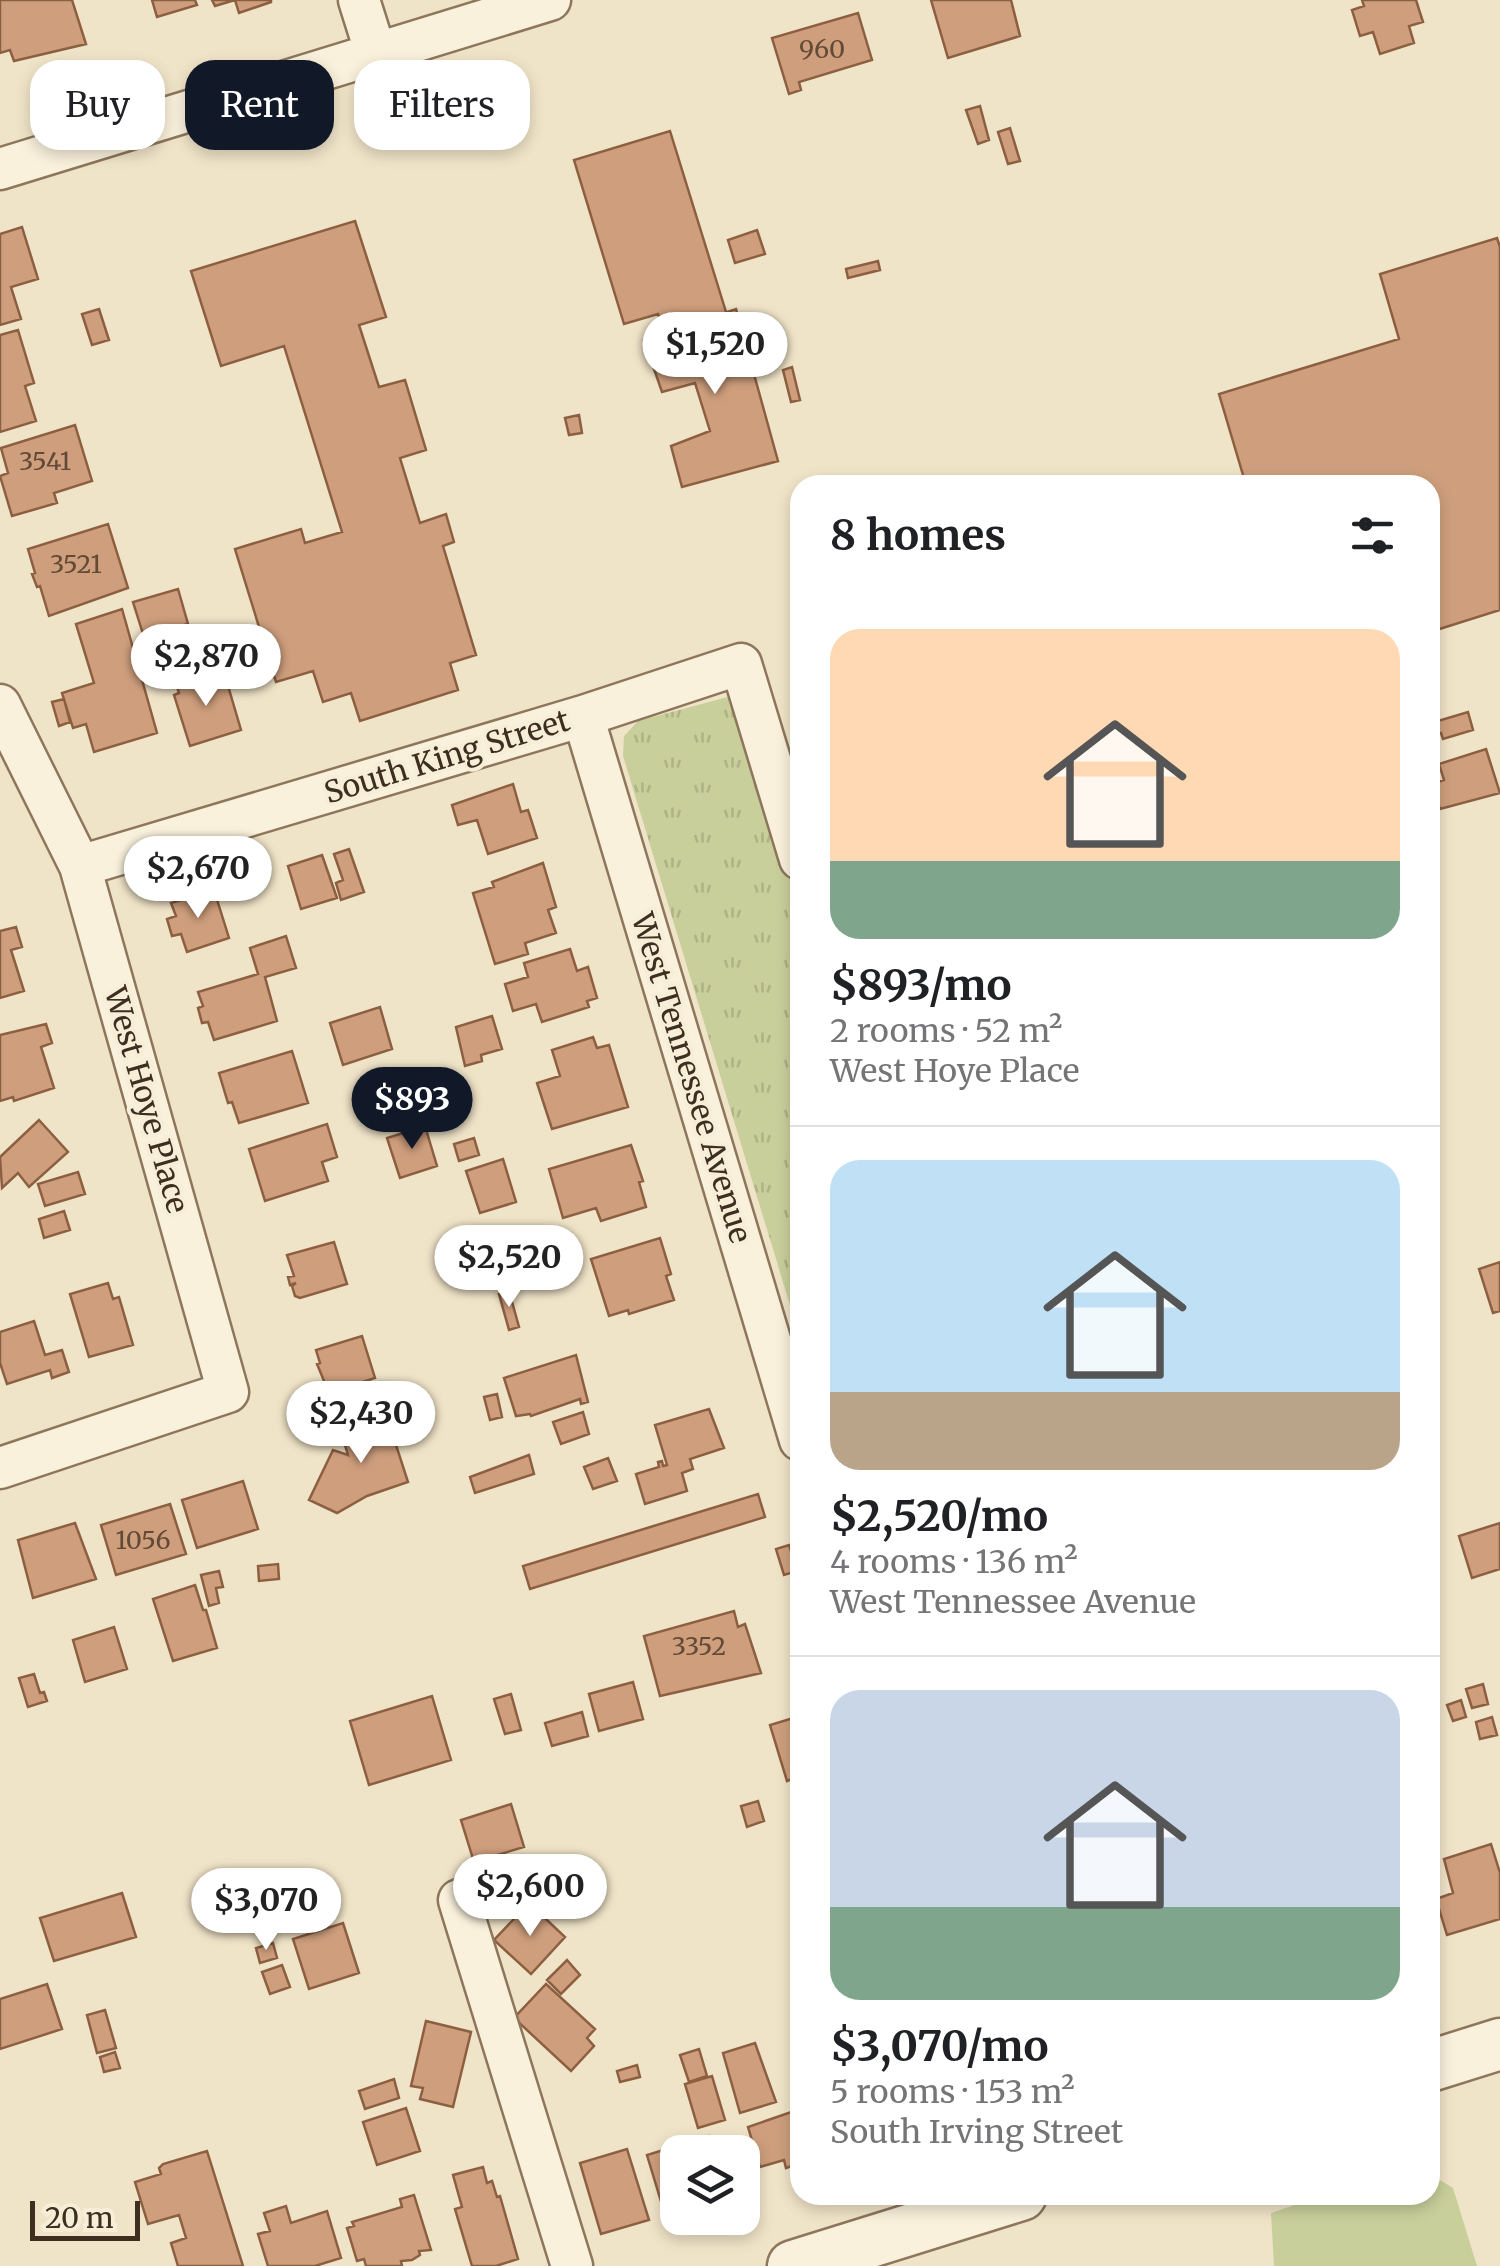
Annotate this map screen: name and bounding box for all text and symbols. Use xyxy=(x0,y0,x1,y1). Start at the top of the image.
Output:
house number: 960 xyxy=(799,33,845,65)
chip: Buy xyxy=(30,60,165,150)
chip: Rent xyxy=(185,60,334,150)
chip: Filters xyxy=(354,60,530,150)
pin: $1,520 xyxy=(634,312,796,397)
text: $1,520 xyxy=(665,324,765,364)
house number: 3541 xyxy=(19,445,71,477)
icon: filters xyxy=(1345,508,1400,563)
text: 8 homes xyxy=(830,509,1006,561)
house number: 3521 xyxy=(50,548,102,580)
pin: $2,870 xyxy=(125,624,287,709)
text: $2,870 xyxy=(153,636,259,676)
icon: home xyxy=(1025,694,1205,874)
street label: South King Street xyxy=(319,701,574,811)
pin: $2,670 xyxy=(117,836,279,921)
text: $2,670 xyxy=(146,848,250,888)
street label: West Tennessee Avenue xyxy=(623,907,760,1247)
text: $893/mo xyxy=(830,959,1011,1011)
street label: West Hoye Place xyxy=(96,981,197,1217)
text: 2 rooms · 52 m² xyxy=(830,1011,1062,1051)
text: West Hoye Place xyxy=(830,1051,1079,1091)
pin: $893 xyxy=(353,1067,471,1152)
text: $893 xyxy=(374,1079,450,1119)
pin: $2,520 xyxy=(428,1225,590,1310)
icon: home xyxy=(1025,1225,1205,1405)
text: $2,520 xyxy=(456,1237,562,1277)
pin: $2,430 xyxy=(280,1381,442,1466)
text: $2,430 xyxy=(308,1393,414,1433)
text: $2,520/mo xyxy=(830,1490,1048,1542)
house number: 1056 xyxy=(115,1524,171,1556)
text: 4 rooms · 136 m² xyxy=(830,1542,1078,1582)
text: West Tennessee Avenue xyxy=(830,1582,1196,1622)
house number: 3352 xyxy=(672,1630,726,1662)
icon: home xyxy=(1025,1755,1205,1935)
pin: $2,600 xyxy=(449,1854,611,1939)
text: $2,600 xyxy=(475,1866,585,1906)
pin: $3,070 xyxy=(185,1868,347,1953)
text: $3,070 xyxy=(213,1880,319,1920)
text: $3,070/mo xyxy=(830,2020,1049,2072)
text: 5 rooms · 153 m² xyxy=(830,2072,1075,2112)
text: South Irving Street xyxy=(830,2112,1123,2152)
map controls xyxy=(660,2135,760,2235)
button: layers xyxy=(660,2135,760,2235)
scale bar xyxy=(30,2196,140,2240)
text: 20 m xyxy=(45,2200,114,2236)

